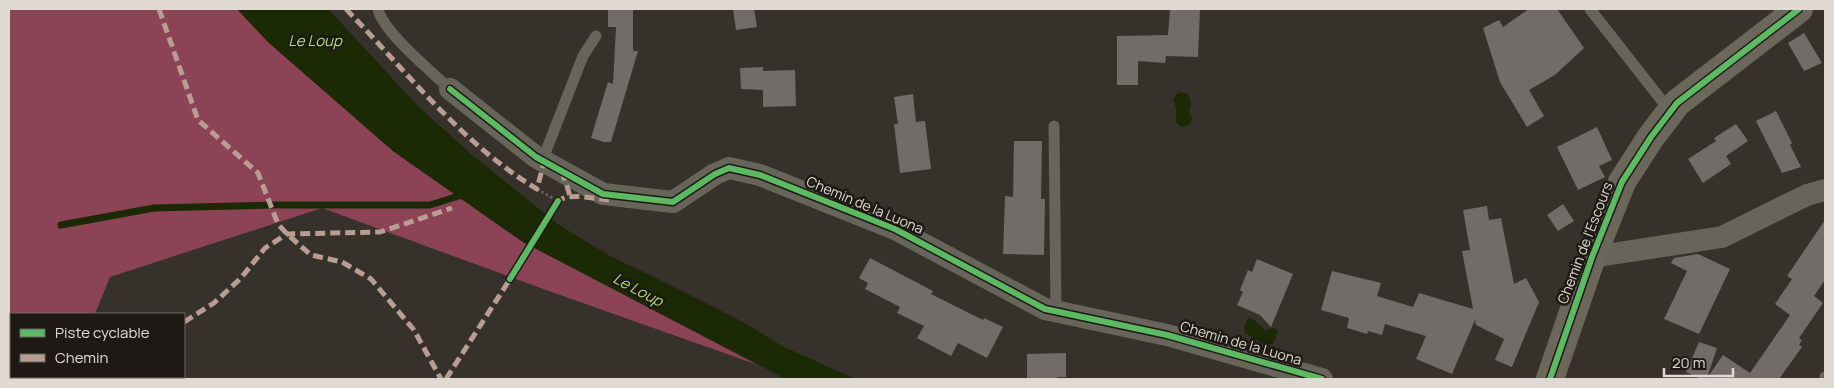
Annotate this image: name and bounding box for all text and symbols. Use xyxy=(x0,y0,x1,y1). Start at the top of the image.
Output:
water label: Le Loup xyxy=(288,30,343,51)
street label: Chemin de la Luona xyxy=(804,171,927,238)
street label: Chemin de l'Escours xyxy=(1553,179,1617,307)
water label: Le Loup xyxy=(610,268,668,312)
legend xyxy=(10,313,185,378)
street label: Chemin de la Luona xyxy=(1178,316,1304,369)
text: Piste cyclable xyxy=(55,322,150,343)
scale bar xyxy=(1664,346,1733,378)
text: Chemin xyxy=(55,347,108,368)
text: 20 m xyxy=(1672,352,1705,373)

